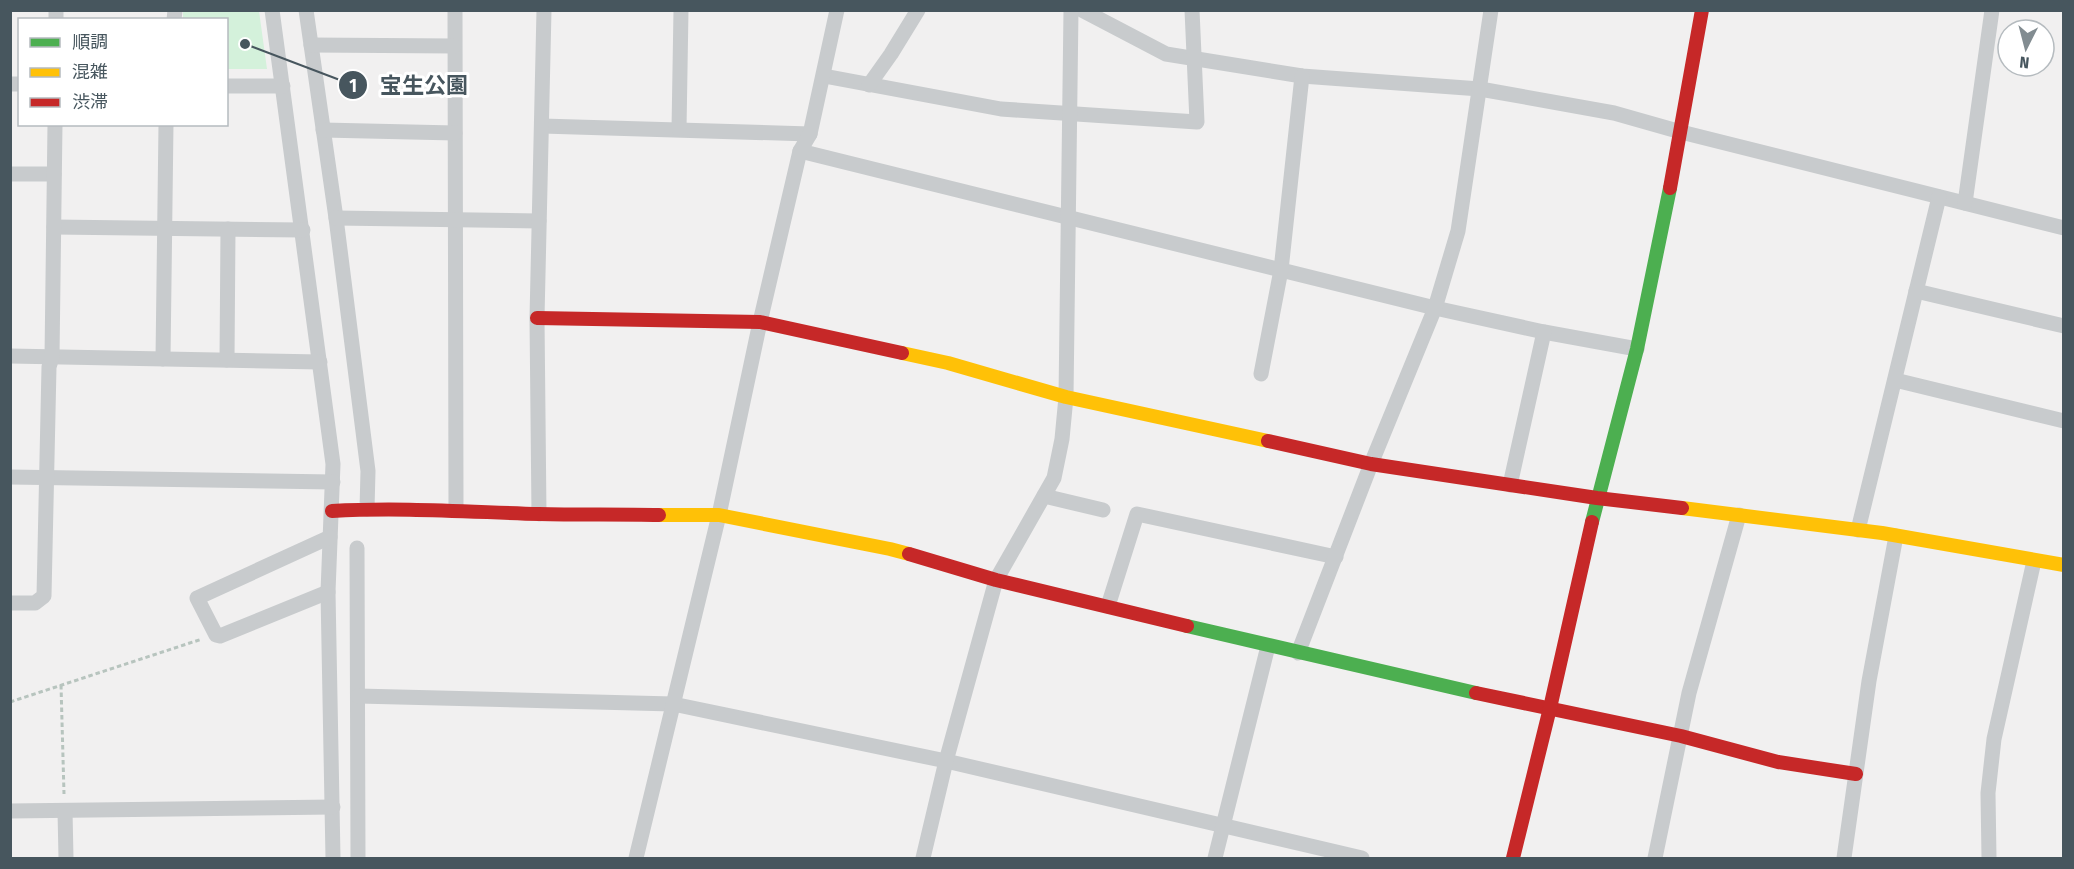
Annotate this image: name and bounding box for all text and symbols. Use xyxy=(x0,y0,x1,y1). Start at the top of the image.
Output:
legend xyxy=(18,18,228,126)
north arrow xyxy=(1996,18,2056,78)
text: 順調 xyxy=(72,31,108,53)
text: N xyxy=(2019,52,2030,72)
text: 混雑 xyxy=(72,61,108,83)
callout: 宝生公園 xyxy=(338,65,480,105)
text: 宝生公園 xyxy=(380,72,468,99)
text: 1 xyxy=(349,75,357,97)
text: 渋滞 xyxy=(72,91,108,113)

